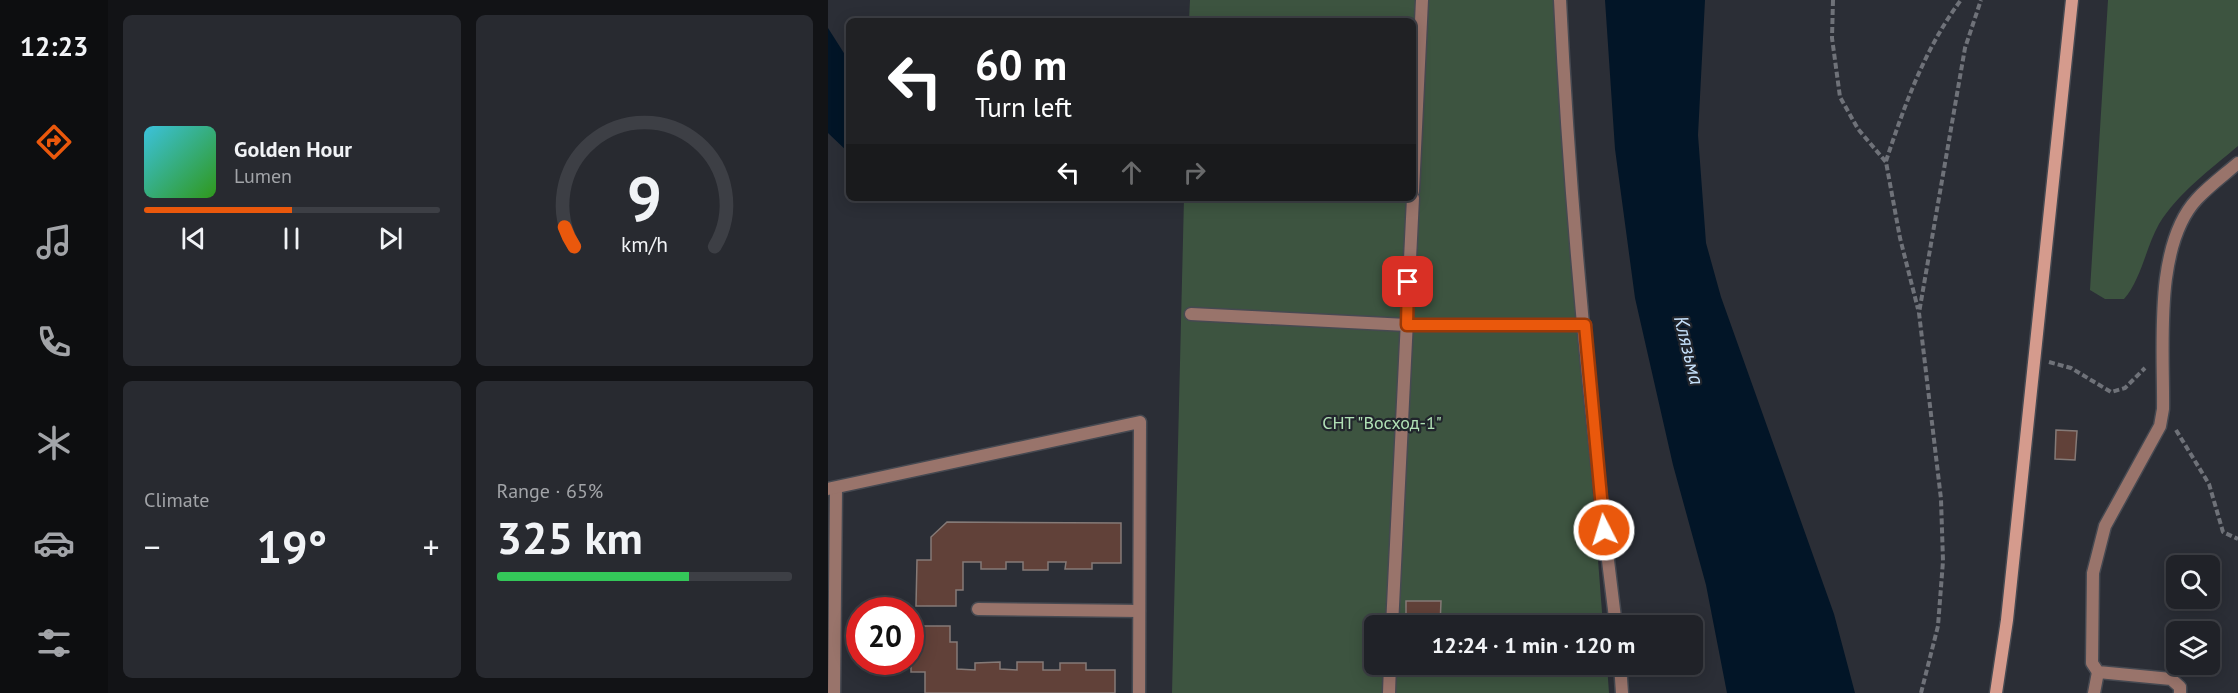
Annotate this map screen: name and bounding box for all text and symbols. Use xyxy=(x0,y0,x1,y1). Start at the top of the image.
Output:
text: 12:23 xyxy=(20,29,88,63)
text: 60 m xyxy=(975,37,1067,92)
icon: left xyxy=(876,42,954,120)
text: Turn left xyxy=(975,90,1072,124)
icon: directions xyxy=(33,121,75,163)
text: Golden Hour xyxy=(234,135,352,163)
icon: left xyxy=(1052,156,1085,189)
icon: ahead xyxy=(1115,156,1148,189)
icon: right xyxy=(1178,156,1211,189)
text: 9 xyxy=(627,158,662,239)
text: Lumen xyxy=(234,163,292,189)
icon: music xyxy=(33,221,75,263)
icon: previous xyxy=(177,222,210,255)
icon: pause xyxy=(275,222,308,255)
icon: next xyxy=(374,222,407,255)
text: km/h xyxy=(621,231,668,259)
pin xyxy=(1382,256,1433,307)
icon: arrive xyxy=(1391,265,1424,298)
water label: Клязьма xyxy=(1668,313,1710,387)
icon: phone xyxy=(33,321,75,363)
park label: СНТ "Восход-1" xyxy=(1322,411,1442,434)
icon: climate xyxy=(33,422,75,464)
text: Range · 65% xyxy=(497,478,603,504)
text: Climate xyxy=(144,487,210,513)
position arrow xyxy=(1572,498,1636,562)
text: 325 km xyxy=(497,508,643,566)
text: 19° xyxy=(256,517,327,575)
icon: car xyxy=(33,522,75,564)
text: − xyxy=(144,525,161,568)
text: + xyxy=(423,525,439,568)
map controls xyxy=(2166,555,2220,675)
button: search xyxy=(2166,555,2220,609)
speed limit sign: 20 xyxy=(846,597,924,675)
button: layers xyxy=(2166,621,2220,675)
icon: filters xyxy=(33,622,75,664)
text: 12:24 · 1 min · 120 m xyxy=(1432,631,1635,659)

